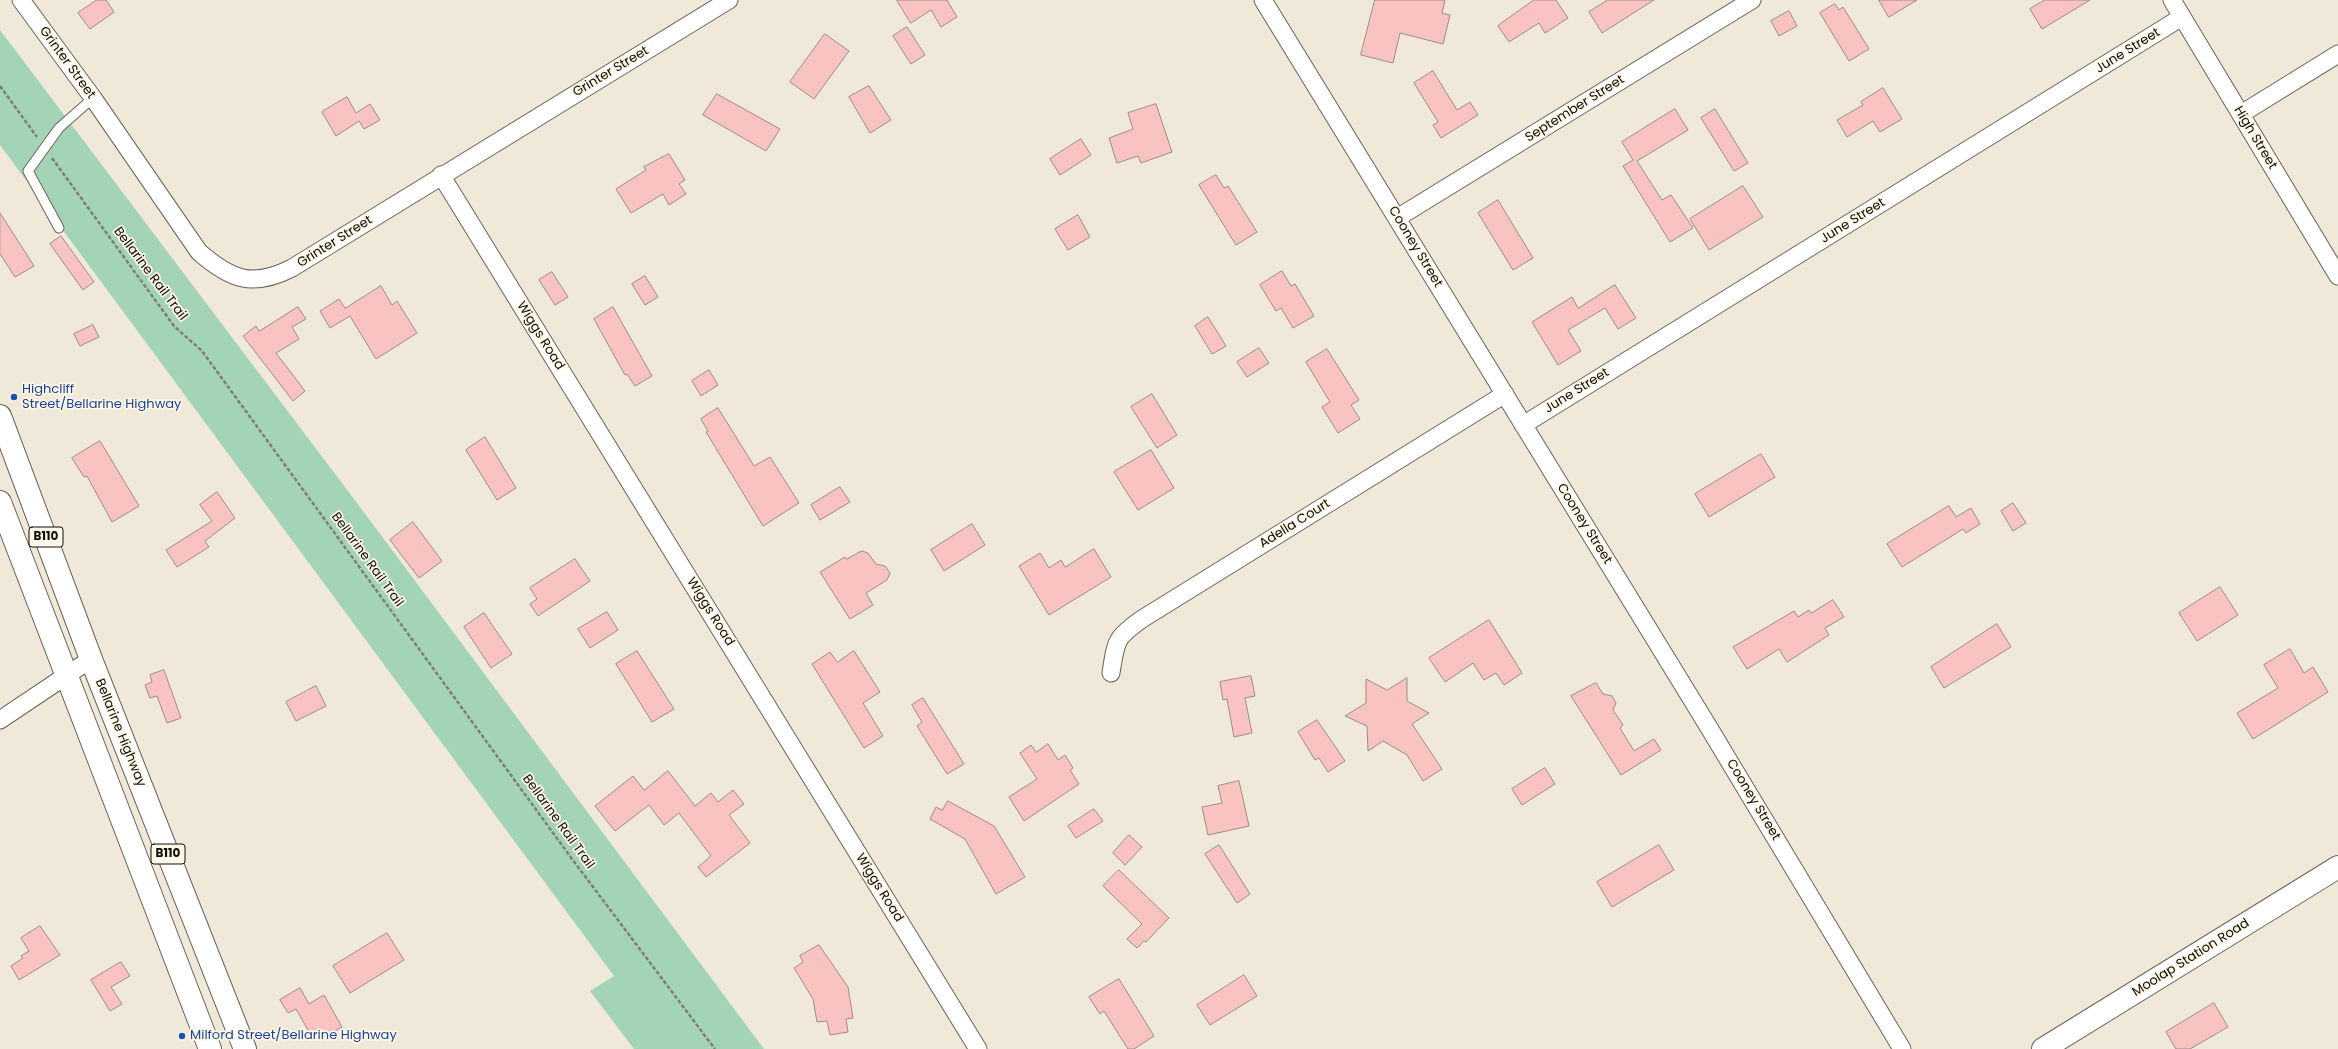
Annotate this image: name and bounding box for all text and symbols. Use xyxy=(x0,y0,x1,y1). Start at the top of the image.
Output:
street label: Grinter Street xyxy=(36,24,98,102)
street label: June Street xyxy=(2093,25,2163,77)
street label: Grinter Street xyxy=(570,43,652,101)
street label: September Street xyxy=(1523,72,1627,146)
street label: High Street xyxy=(2230,104,2280,172)
street label: June Street xyxy=(1818,195,1888,247)
street label: Cooney Street xyxy=(1385,204,1445,290)
street label: Grinter Street xyxy=(295,213,375,271)
street label: Bellarine Rail Trail xyxy=(110,224,190,324)
street label: Wiggs Road xyxy=(513,299,567,373)
street label: June Street xyxy=(1542,365,1612,417)
place label: Highcliff Street/Bellarine Highway xyxy=(22,382,181,413)
marker: Highcliff Street/Bellarine Highway xyxy=(9,392,19,402)
street label: Cooney Street xyxy=(1553,481,1615,567)
street label: Adella Court xyxy=(1257,496,1333,552)
street label: Bellarine Rail Trail xyxy=(328,510,406,610)
road number: B110 xyxy=(29,527,63,547)
street label: Wiggs Road xyxy=(683,575,737,649)
street label: Bellarine Highway xyxy=(91,677,149,789)
street label: Cooney Street xyxy=(1723,757,1783,843)
street label: Bellarine Rail Trail xyxy=(519,772,597,872)
road number: B110 xyxy=(151,844,185,864)
street label: Wiggs Road xyxy=(852,851,906,925)
street label: Moolap Station Road xyxy=(2130,916,2252,1000)
place label: Milford Street/Bellarine Highway xyxy=(190,1028,397,1044)
marker: Milford Street/Bellarine Highway xyxy=(177,1031,187,1041)

